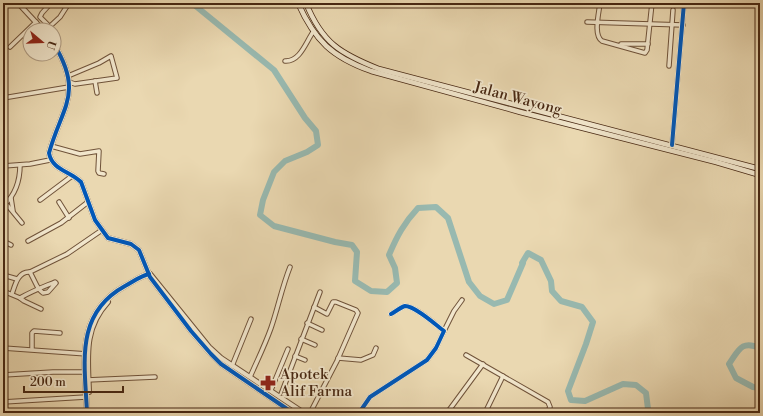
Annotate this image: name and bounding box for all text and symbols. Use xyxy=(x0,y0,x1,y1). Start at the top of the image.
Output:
north arrow xyxy=(22,22,62,62)
text: U xyxy=(42,39,59,52)
street label: Jalan Wayong xyxy=(471,77,564,119)
place label: Apotek Alif Farma xyxy=(279,365,353,401)
scale bar xyxy=(24,368,123,394)
pharmacy icon: Apotek Alif Farma xyxy=(259,374,277,392)
text: 200 m xyxy=(30,375,66,390)

